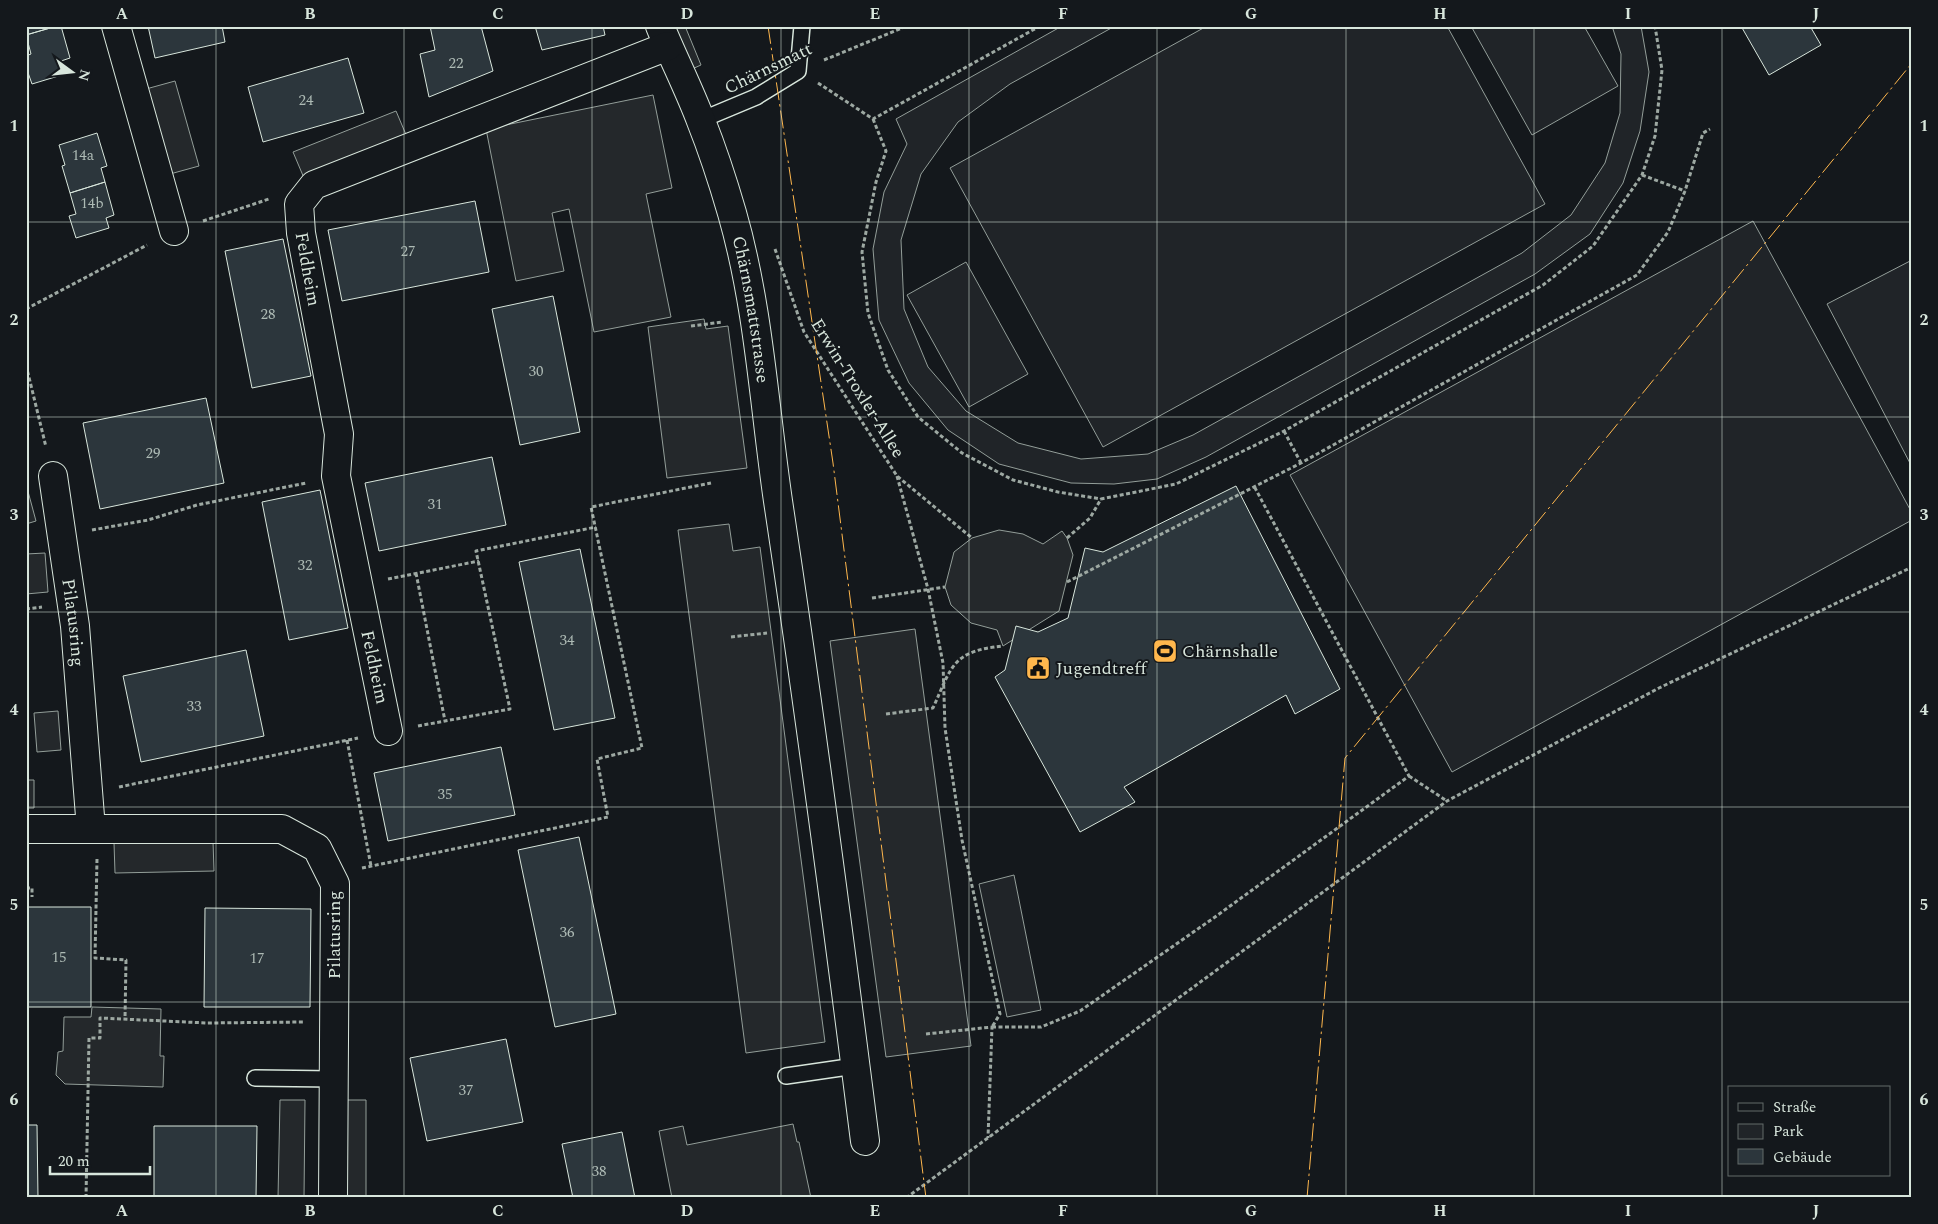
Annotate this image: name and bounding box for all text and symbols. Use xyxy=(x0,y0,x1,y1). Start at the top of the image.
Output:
text: A xyxy=(116,2,129,26)
text: B xyxy=(304,2,316,26)
text: C xyxy=(492,2,504,26)
text: D xyxy=(681,2,694,26)
text: E xyxy=(870,2,880,26)
text: F xyxy=(1058,2,1068,26)
text: G xyxy=(1245,2,1257,26)
text: H xyxy=(1433,2,1447,26)
text: I xyxy=(1625,2,1631,26)
text: J xyxy=(1813,2,1820,26)
street label: Chärnsmatt xyxy=(720,36,817,101)
north arrow xyxy=(48,48,98,98)
house number: 22 xyxy=(448,52,464,75)
text: N xyxy=(72,67,96,83)
house number: 24 xyxy=(298,89,314,112)
text: 1 xyxy=(10,114,18,138)
text: 1 xyxy=(1920,114,1928,138)
house number: 14a xyxy=(72,144,95,167)
house number: 14b xyxy=(80,192,104,215)
street label: Feldheim xyxy=(288,230,327,308)
street label: Chärnsmattstrasse xyxy=(725,233,776,385)
house number: 27 xyxy=(400,240,416,263)
house number: 28 xyxy=(260,303,276,326)
text: 2 xyxy=(10,308,19,332)
text: 2 xyxy=(1920,308,1929,332)
street label: Erwin-Troxler-Allee xyxy=(804,313,911,463)
house number: 30 xyxy=(528,360,544,383)
house number: 29 xyxy=(145,442,161,465)
house number: 31 xyxy=(427,493,443,516)
text: 3 xyxy=(10,503,19,527)
text: 3 xyxy=(1920,503,1929,527)
house number: 32 xyxy=(297,554,313,577)
street label: Pilatusring xyxy=(54,577,91,668)
street label: Feldheim xyxy=(354,628,396,707)
house number: 34 xyxy=(559,629,575,652)
sports icon: Chärnshalle xyxy=(1152,638,1178,664)
place label: Chärnshalle xyxy=(1182,638,1278,665)
public building icon: Jugendtreff xyxy=(1025,655,1051,681)
place label: Jugendtreff xyxy=(1056,655,1148,682)
house number: 33 xyxy=(186,695,202,718)
text: 4 xyxy=(10,698,19,722)
text: 4 xyxy=(1920,698,1929,722)
house number: 35 xyxy=(437,783,453,806)
street label: Pilatusring xyxy=(321,891,348,979)
text: 5 xyxy=(10,893,18,917)
text: 5 xyxy=(1920,893,1928,917)
house number: 36 xyxy=(559,921,575,944)
house number: 15 xyxy=(51,946,67,969)
house number: 17 xyxy=(249,947,265,970)
house number: 37 xyxy=(458,1079,474,1102)
legend xyxy=(1728,1086,1890,1176)
text: 6 xyxy=(10,1088,19,1112)
text: 6 xyxy=(1920,1088,1929,1112)
text: Straße xyxy=(1773,1096,1816,1119)
text: Park xyxy=(1773,1120,1804,1143)
scale bar xyxy=(50,1144,150,1176)
text: Gebäude xyxy=(1773,1146,1832,1169)
text: 20 m xyxy=(58,1150,90,1173)
house number: 38 xyxy=(591,1160,607,1183)
text: A xyxy=(116,1199,129,1223)
text: B xyxy=(304,1199,316,1223)
text: C xyxy=(492,1199,504,1223)
text: D xyxy=(681,1199,694,1223)
text: E xyxy=(870,1199,880,1223)
text: F xyxy=(1058,1199,1068,1223)
text: G xyxy=(1245,1199,1257,1223)
text: H xyxy=(1433,1199,1447,1223)
text: I xyxy=(1625,1199,1631,1223)
text: J xyxy=(1813,1199,1820,1223)

